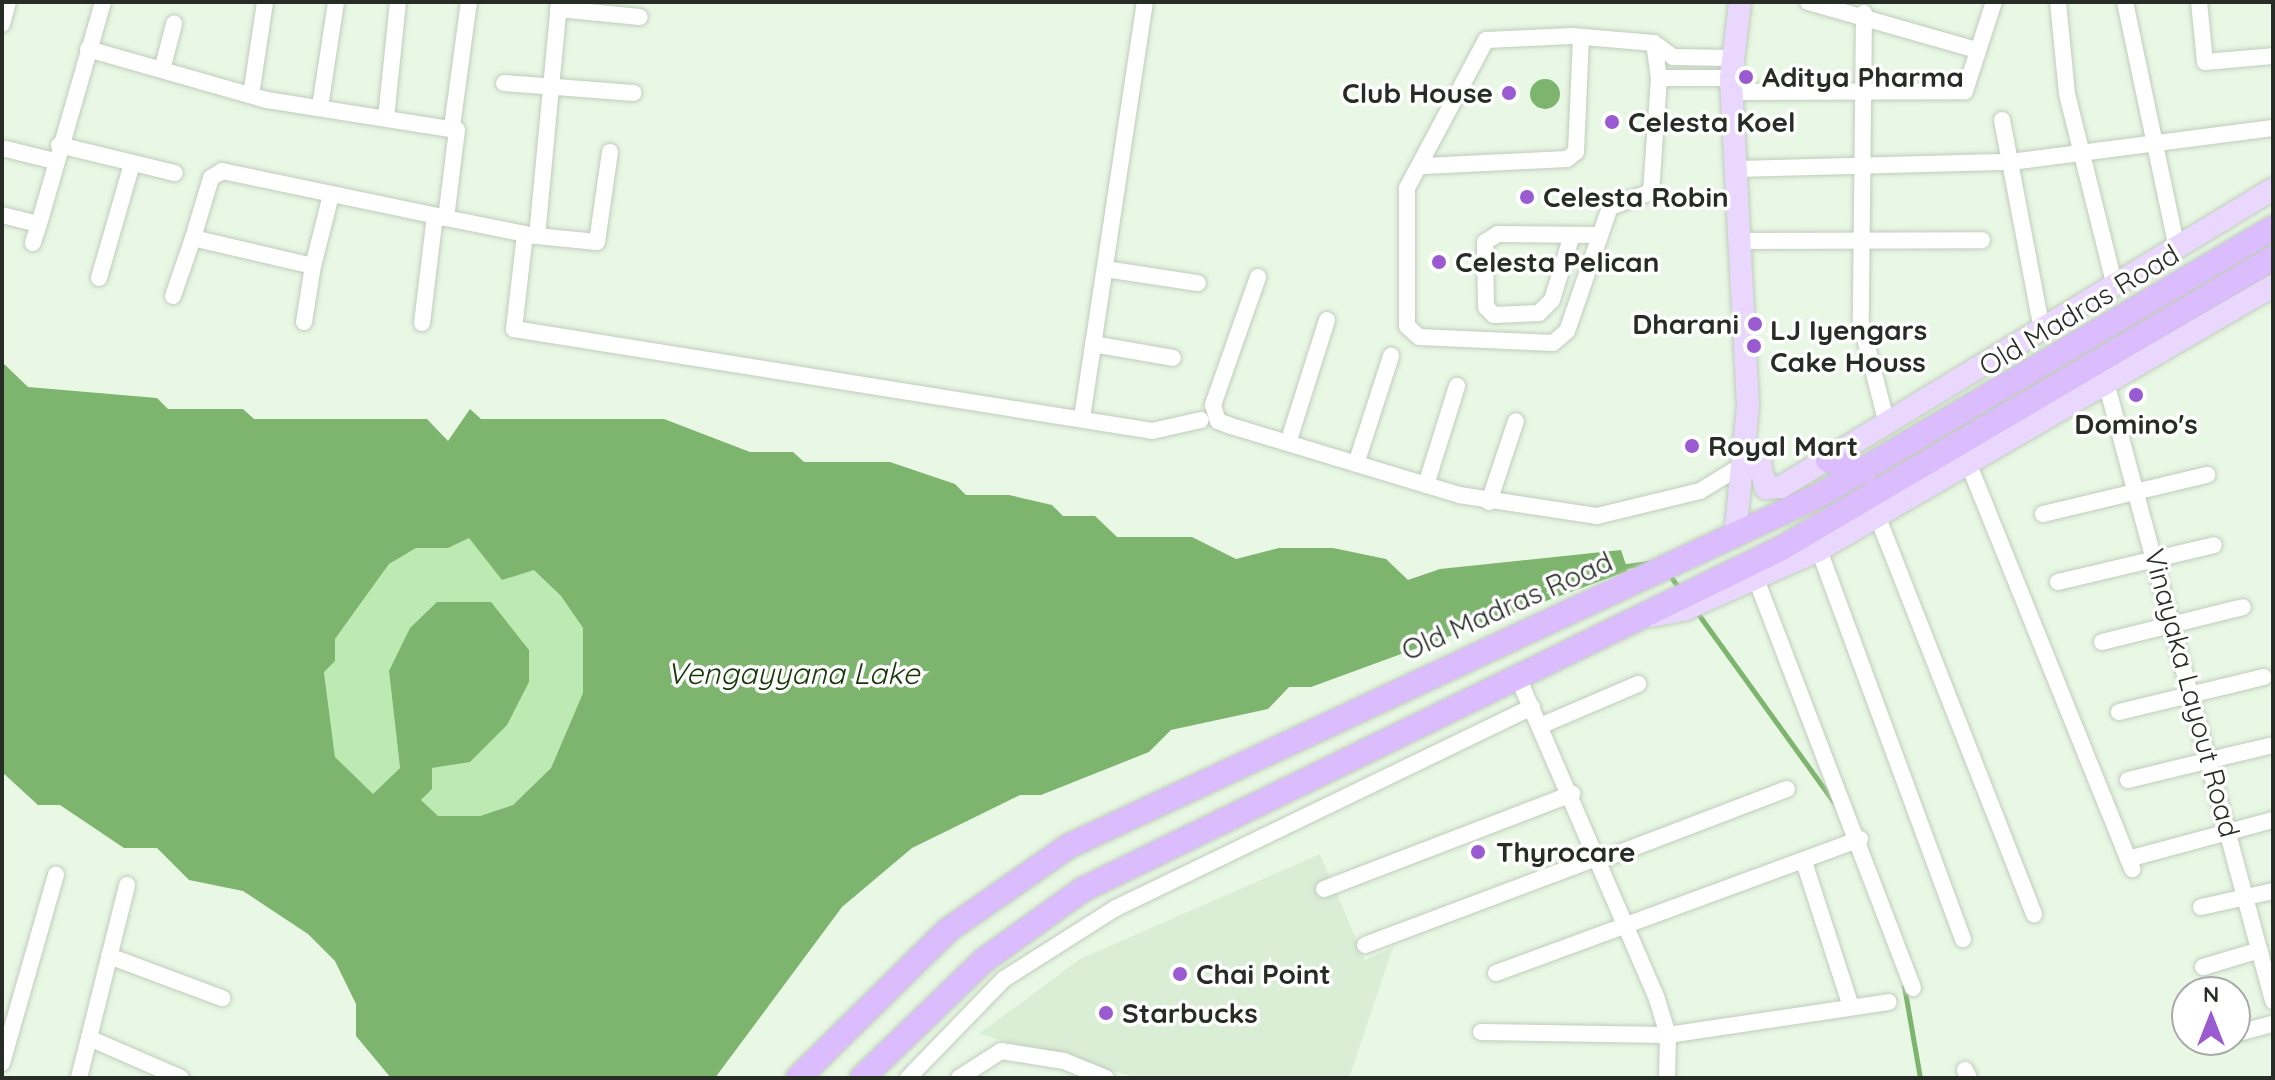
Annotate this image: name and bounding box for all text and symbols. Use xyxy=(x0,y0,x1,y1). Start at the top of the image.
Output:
place label: Aditya Pharma xyxy=(1762,60,1964,94)
marker: Aditya Pharma xyxy=(1737,68,1755,86)
place label: Club House xyxy=(1342,76,1493,110)
marker: Club House xyxy=(1500,84,1518,102)
place label: Celesta Koel xyxy=(1628,105,1796,139)
marker: Celesta Koel xyxy=(1603,113,1621,131)
place label: Celesta Robin xyxy=(1543,180,1729,214)
marker: Celesta Robin xyxy=(1518,188,1536,206)
street label: Old Madras Road xyxy=(1973,237,2185,383)
place label: Celesta Pelican xyxy=(1455,245,1659,279)
marker: Celesta Pelican xyxy=(1430,253,1448,271)
place label: Dharani xyxy=(1632,307,1739,341)
place label: LJ Iyengars Cake Houss xyxy=(1770,313,1927,379)
marker: Dharani xyxy=(1746,315,1764,333)
marker: LJ Iyengars Cake Houss xyxy=(1745,337,1763,355)
marker: Domino's xyxy=(2127,386,2145,404)
place label: Domino's xyxy=(2074,407,2198,441)
place label: Royal Mart xyxy=(1708,429,1858,463)
marker: Royal Mart xyxy=(1683,437,1701,455)
street label: Old Madras Road xyxy=(1396,544,1618,668)
street label: Vinayaka Layout Road xyxy=(2137,545,2247,841)
water label: Vengayyana Lake xyxy=(667,655,919,691)
place label: Thyrocare xyxy=(1496,835,1635,869)
marker: Thyrocare xyxy=(1467,841,1489,863)
place label: Chai Point xyxy=(1196,957,1331,991)
marker: Chai Point xyxy=(1171,965,1189,983)
north arrow xyxy=(2171,976,2251,1056)
text: N xyxy=(2203,980,2219,1008)
place label: Starbucks xyxy=(1122,996,1258,1030)
marker: Starbucks xyxy=(1097,1004,1115,1022)

